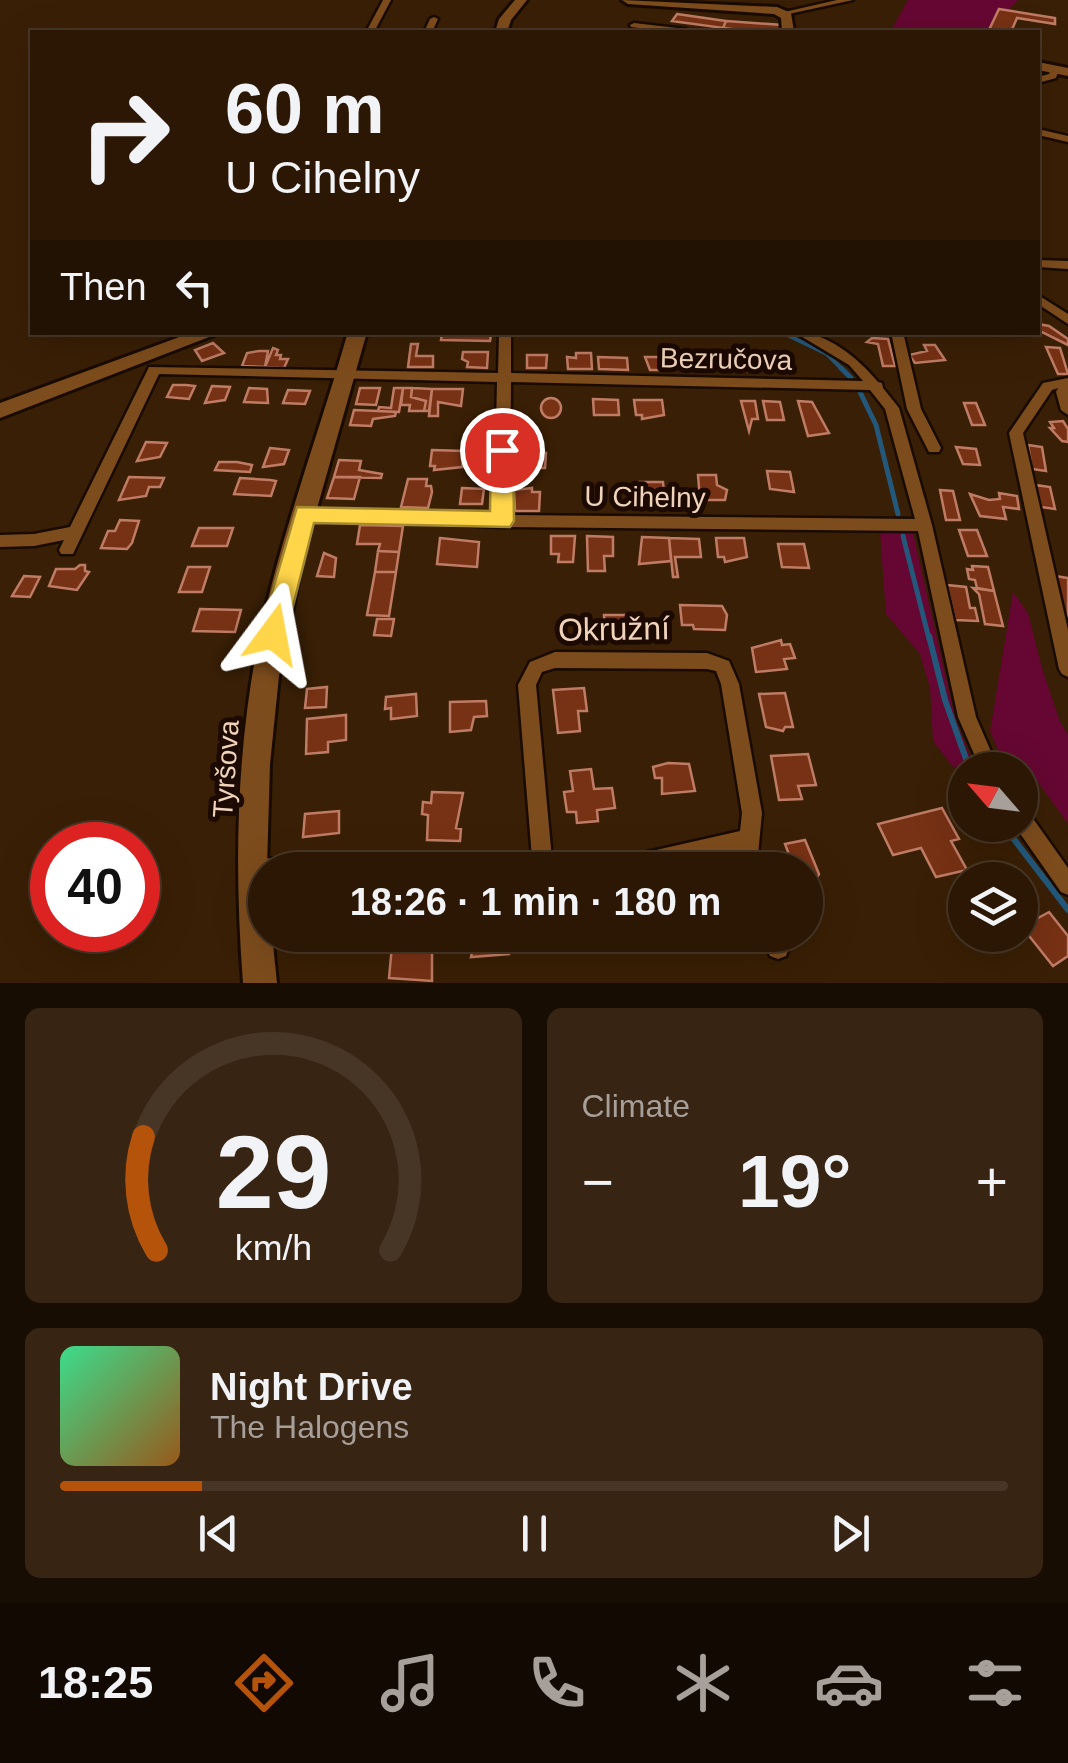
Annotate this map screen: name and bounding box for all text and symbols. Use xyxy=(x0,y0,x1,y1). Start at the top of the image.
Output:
icon: right xyxy=(60,70,190,200)
text: 60 m xyxy=(225,70,385,148)
text: U Cihelny xyxy=(225,152,420,203)
icon: left xyxy=(167,260,222,315)
text: Then xyxy=(60,266,147,308)
street label: Bezručova xyxy=(660,342,793,376)
pin xyxy=(460,408,545,493)
icon: arrive xyxy=(475,423,530,478)
street label: U Cihelny xyxy=(584,480,706,514)
position arrow xyxy=(221,582,325,686)
street label: Okružní xyxy=(558,610,670,648)
street label: Tyršova xyxy=(207,719,245,819)
north arrow xyxy=(948,752,1038,842)
map controls xyxy=(948,752,1038,952)
speed limit sign: 40 xyxy=(30,822,160,952)
button: layers xyxy=(948,862,1038,952)
text: 18:26 · 1 min · 180 m xyxy=(350,881,721,923)
text: Climate xyxy=(582,1088,690,1124)
text: 29 xyxy=(215,1114,331,1230)
text: 19° xyxy=(738,1139,851,1223)
text: − xyxy=(582,1151,614,1213)
text: + xyxy=(976,1151,1008,1213)
text: km/h xyxy=(235,1228,312,1268)
text: Night Drive xyxy=(210,1366,413,1408)
text: The Halogens xyxy=(210,1409,409,1445)
icon: previous xyxy=(191,1506,246,1561)
icon: pause xyxy=(507,1506,562,1561)
icon: next xyxy=(823,1506,878,1561)
icon: directions xyxy=(229,1648,299,1718)
icon: music xyxy=(375,1648,445,1718)
icon: phone xyxy=(522,1648,592,1718)
icon: climate xyxy=(668,1648,738,1718)
icon: car xyxy=(814,1648,884,1718)
icon: filters xyxy=(960,1648,1030,1718)
text: 18:25 xyxy=(38,1657,153,1708)

